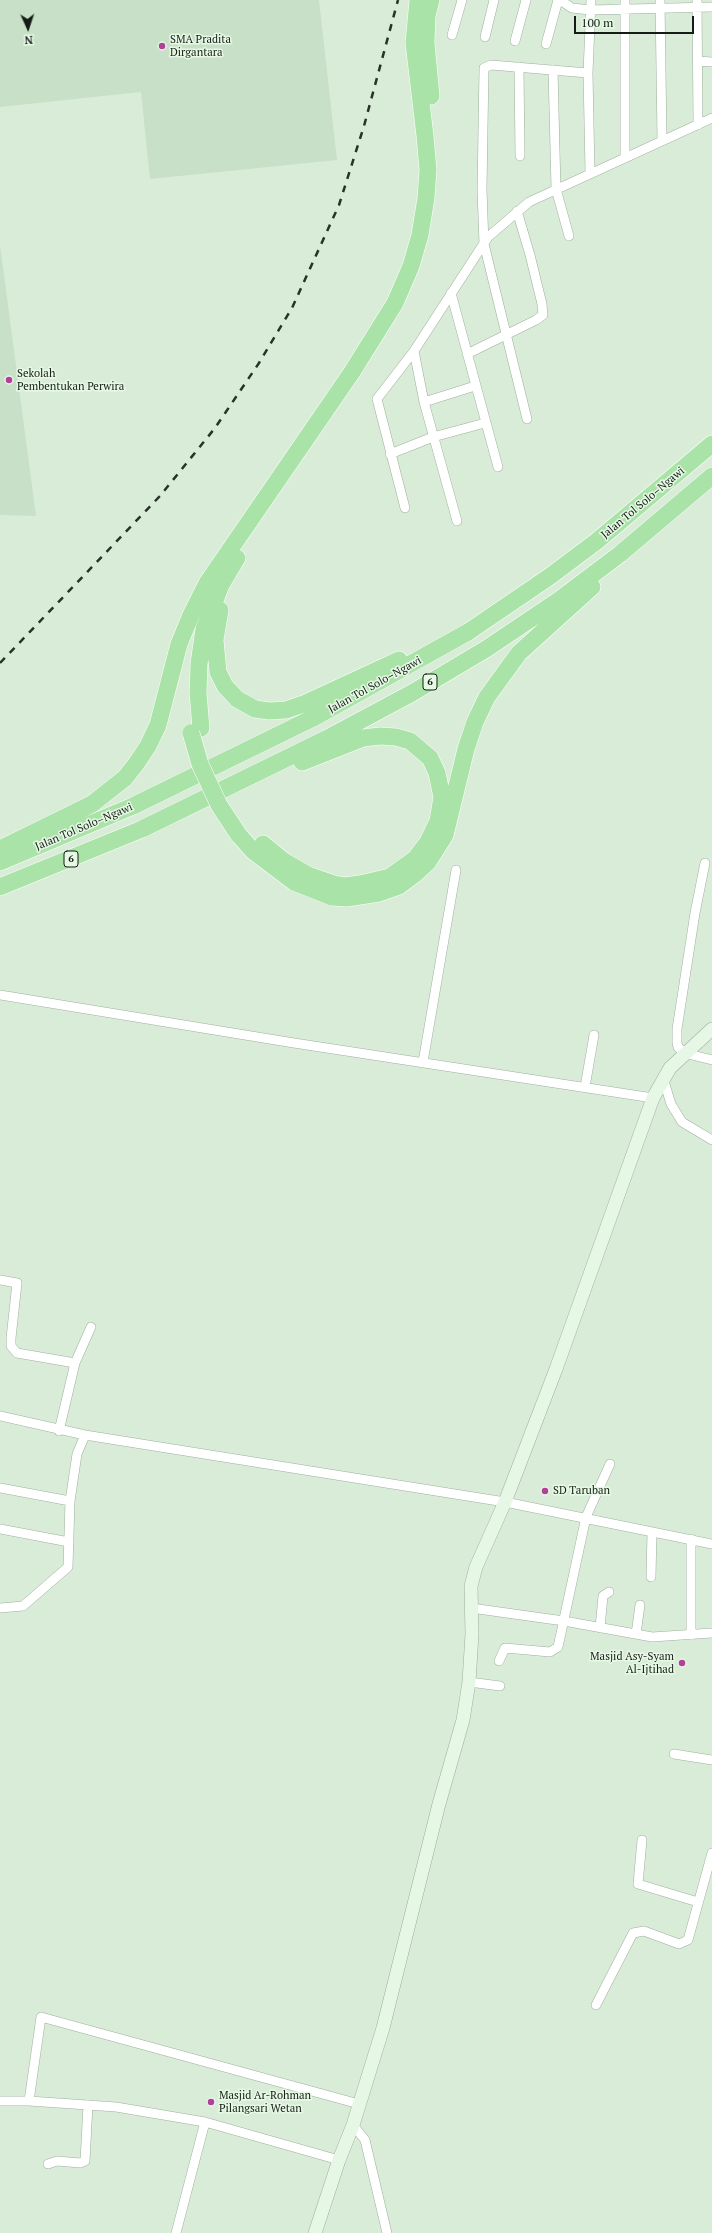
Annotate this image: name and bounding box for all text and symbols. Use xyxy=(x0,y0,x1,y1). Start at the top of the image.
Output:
north arrow xyxy=(8,8,48,48)
scale bar xyxy=(576,8,696,34)
text: 100 m xyxy=(581,15,613,30)
text: N xyxy=(24,33,33,47)
place label: SMA Pradita Dirgantara xyxy=(170,33,231,59)
marker: SMA Pradita Dirgantara xyxy=(157,41,167,51)
place label: Sekolah Pembentukan Perwira xyxy=(17,367,124,393)
marker: Sekolah Pembentukan Perwira xyxy=(4,375,14,385)
street label: Jalan Tol Solo–Ngawi xyxy=(599,464,687,542)
street label: Jalan Tol Solo–Ngawi xyxy=(326,654,424,716)
road number: 6 xyxy=(423,674,437,690)
street label: Jalan Tol Solo–Ngawi xyxy=(33,801,135,853)
road number: 6 xyxy=(64,851,78,867)
place label: SD Taruban xyxy=(553,1484,610,1498)
marker: SD Taruban xyxy=(540,1486,550,1496)
place label: Masjid Asy-Syam Al-Ijtihad xyxy=(590,1650,674,1676)
marker: Masjid Asy-Syam Al-Ijtihad xyxy=(677,1658,687,1668)
place label: Masjid Ar-Rohman Pilangsari Wetan xyxy=(219,2089,311,2115)
marker: Masjid Ar-Rohman Pilangsari Wetan xyxy=(206,2097,216,2107)

